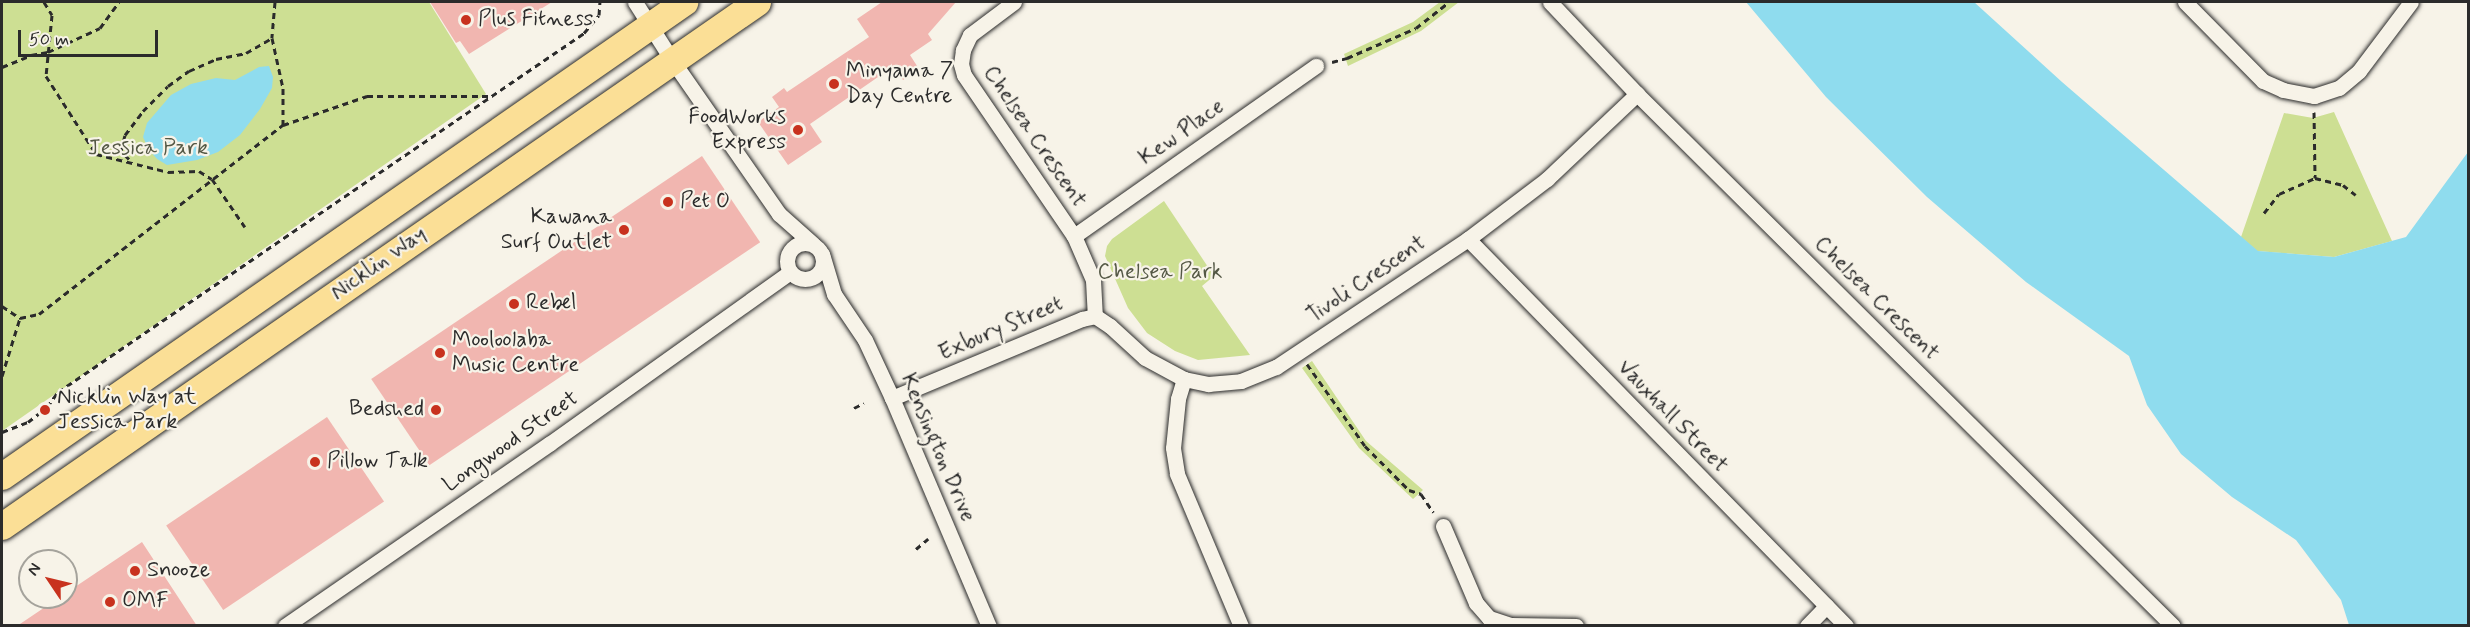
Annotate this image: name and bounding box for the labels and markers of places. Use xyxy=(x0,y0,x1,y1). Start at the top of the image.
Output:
place label: Plus Fitness xyxy=(478,7,593,33)
marker: Plus Fitness xyxy=(459,13,473,27)
place label: Minyama 7 Day Centre xyxy=(846,58,958,110)
marker: Minyama 7 Day Centre xyxy=(827,77,841,91)
place label: FoodWorks Express xyxy=(688,104,786,156)
marker: FoodWorks Express xyxy=(791,123,805,137)
place label: Pet O xyxy=(680,189,731,215)
marker: Pet O xyxy=(661,195,675,209)
place label: Kawana Surf Outlet xyxy=(507,204,612,255)
marker: Kawana Surf Outlet xyxy=(617,223,631,237)
place label: Rebel xyxy=(526,291,576,317)
marker: Rebel xyxy=(507,297,521,311)
place label: Mooloolaba Music Centre xyxy=(452,327,579,378)
marker: Mooloolaba Music Centre xyxy=(433,346,447,360)
place label: Nicklin Way at Jessica Park xyxy=(57,384,199,436)
place label: Bedshed xyxy=(349,397,424,423)
marker: Nicklin Way at Jessica Park xyxy=(38,403,52,417)
marker: Bedshed xyxy=(429,403,443,417)
place label: Pillow Talk xyxy=(327,449,421,475)
marker: Pillow Talk xyxy=(308,455,322,469)
place label: Snooze xyxy=(147,558,210,584)
marker: Snooze xyxy=(128,564,142,578)
place label: OMF xyxy=(122,589,169,615)
marker: OMF xyxy=(103,595,117,609)

